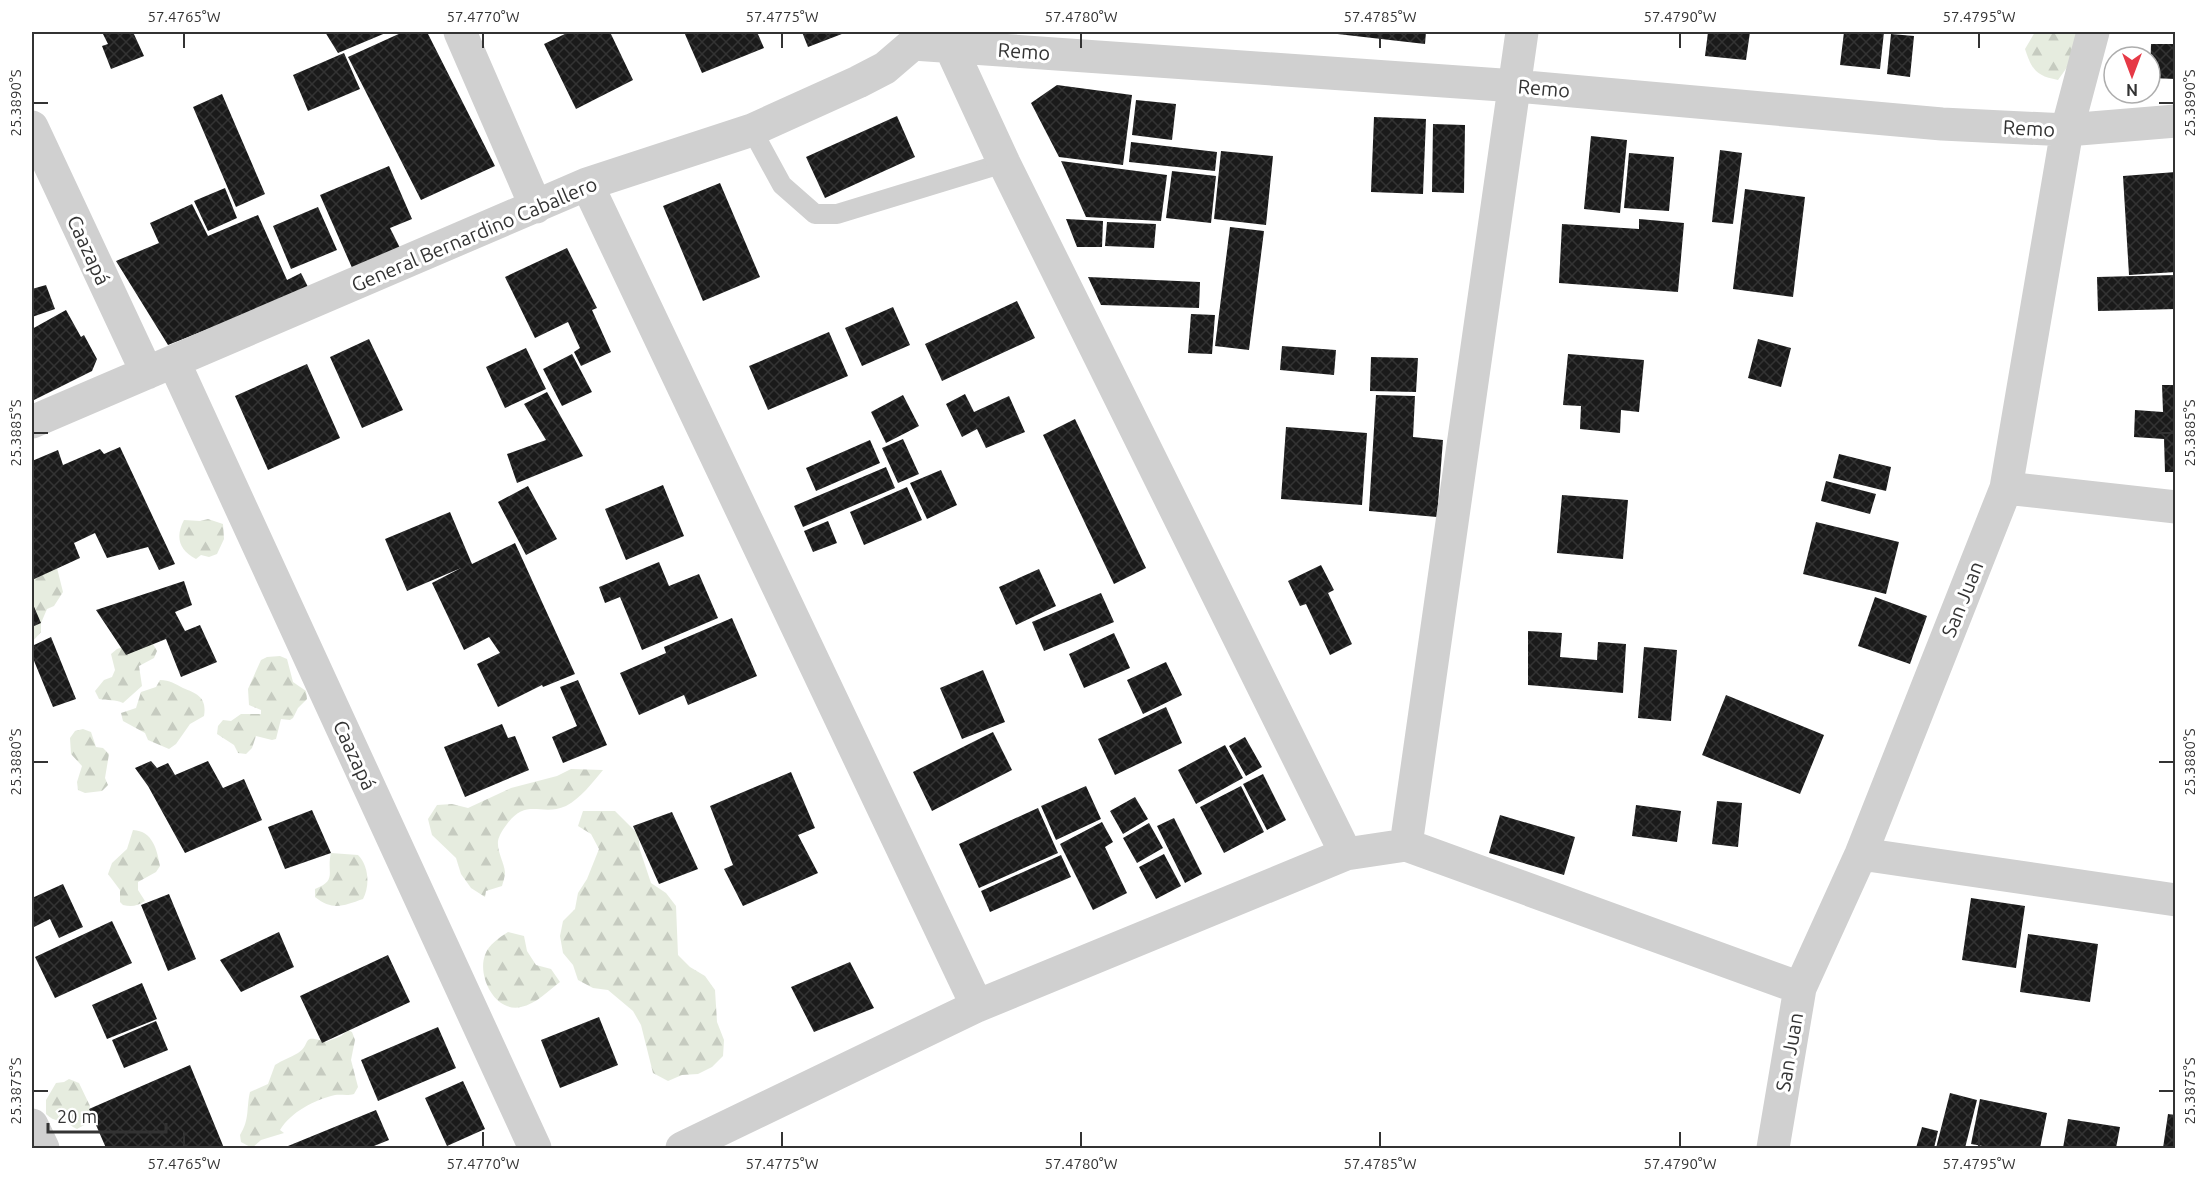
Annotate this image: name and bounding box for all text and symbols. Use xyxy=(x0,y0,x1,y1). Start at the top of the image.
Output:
text: 57.4765°W xyxy=(147,8,221,25)
text: 57.4770°W xyxy=(446,8,520,25)
text: 57.4775°W xyxy=(745,8,819,25)
text: 57.4780°W xyxy=(1044,8,1118,25)
text: 57.4785°W xyxy=(1343,8,1417,25)
text: 57.4790°W xyxy=(1643,8,1717,25)
text: 57.4795°W xyxy=(1942,8,2016,25)
street label: Remo xyxy=(997,38,1051,64)
north arrow xyxy=(2102,45,2162,105)
text: 25.3890°S xyxy=(7,69,24,137)
text: 25.3890°S xyxy=(2181,69,2198,137)
street label: Remo xyxy=(1517,74,1571,102)
text: N xyxy=(2126,81,2138,99)
street label: Remo xyxy=(2002,115,2056,141)
street label: General Bernardino Caballero xyxy=(348,172,600,296)
street label: Caazapá xyxy=(63,211,115,289)
text: 25.3885°S xyxy=(7,399,24,467)
text: 25.3885°S xyxy=(2181,399,2198,467)
street label: San Juan xyxy=(1936,558,1988,640)
street label: Caazapá xyxy=(329,716,381,794)
text: 25.3880°S xyxy=(7,728,24,796)
text: 25.3880°S xyxy=(2181,728,2198,796)
street label: San Juan xyxy=(1771,1011,1807,1093)
text: 25.3875°S xyxy=(7,1057,24,1125)
text: 25.3875°S xyxy=(2181,1057,2198,1125)
scale bar xyxy=(48,1096,166,1134)
text: 20 m xyxy=(57,1106,97,1126)
text: 57.4765°W xyxy=(147,1155,221,1172)
text: 57.4770°W xyxy=(446,1155,520,1172)
text: 57.4775°W xyxy=(745,1155,819,1172)
text: 57.4780°W xyxy=(1044,1155,1118,1172)
text: 57.4785°W xyxy=(1343,1155,1417,1172)
text: 57.4790°W xyxy=(1643,1155,1717,1172)
text: 57.4795°W xyxy=(1942,1155,2016,1172)

